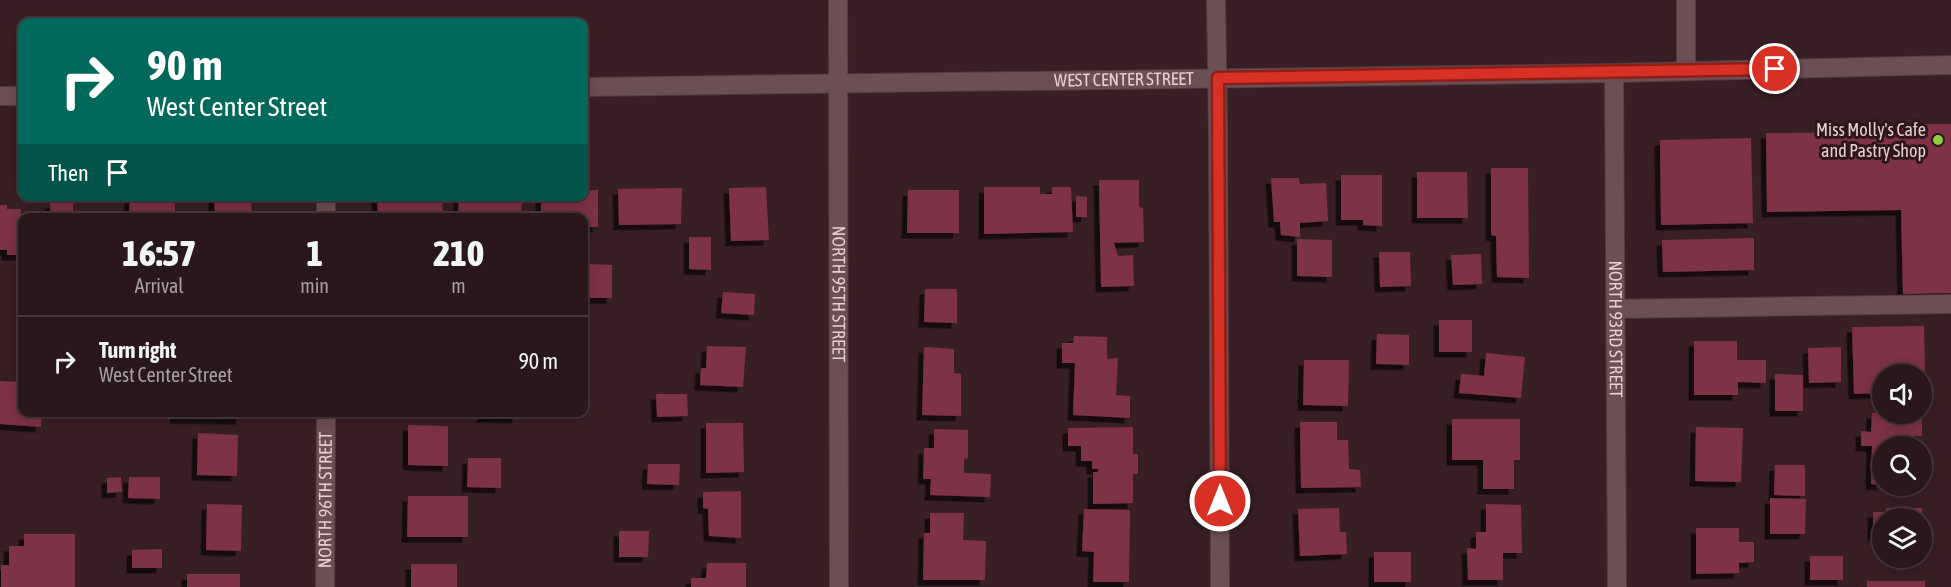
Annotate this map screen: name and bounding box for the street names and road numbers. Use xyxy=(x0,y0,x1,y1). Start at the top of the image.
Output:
street label: WEST CENTER STREET xyxy=(1054,68,1194,91)
street label: NORTH 95TH STREET xyxy=(828,226,850,362)
street label: NORTH 93RD STREET xyxy=(1605,260,1627,398)
street label: NORTH 96TH STREET xyxy=(314,432,336,568)

